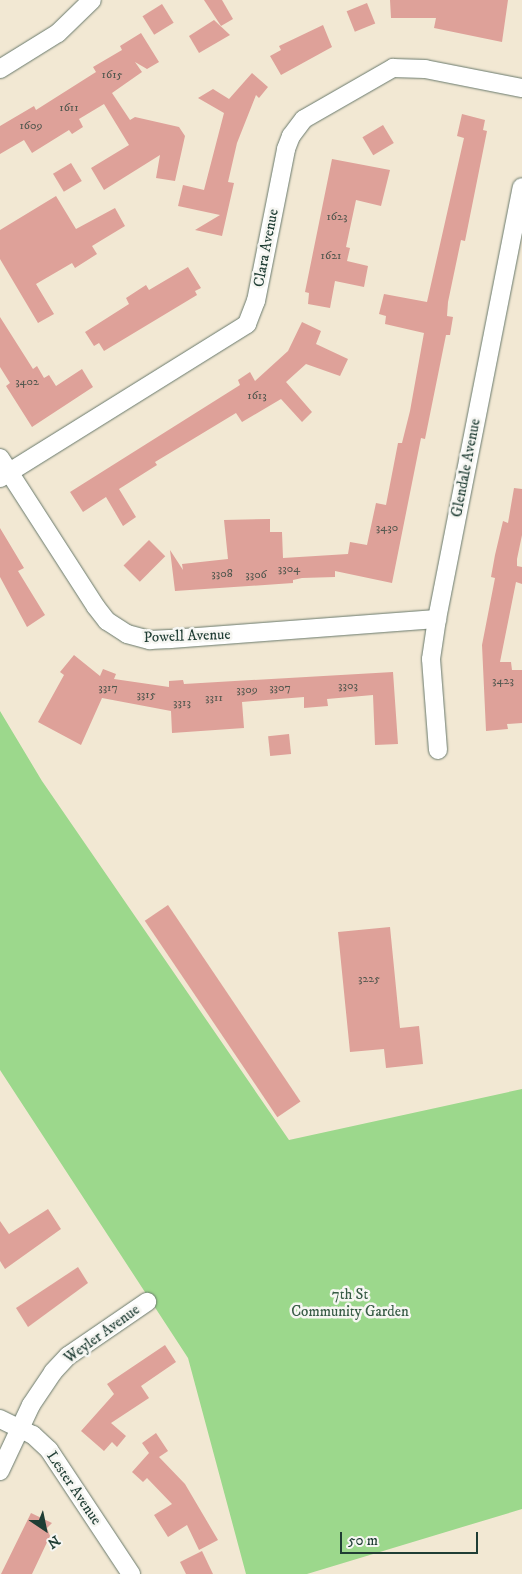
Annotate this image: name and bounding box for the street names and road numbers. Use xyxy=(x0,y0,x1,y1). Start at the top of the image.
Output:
street label: Clara Avenue xyxy=(250,207,282,289)
street label: Glendale Avenue xyxy=(448,417,484,519)
street label: Powell Avenue xyxy=(143,625,231,647)
street label: Weyler Avenue xyxy=(61,1301,143,1367)
street label: Lester Avenue xyxy=(43,1448,105,1528)

